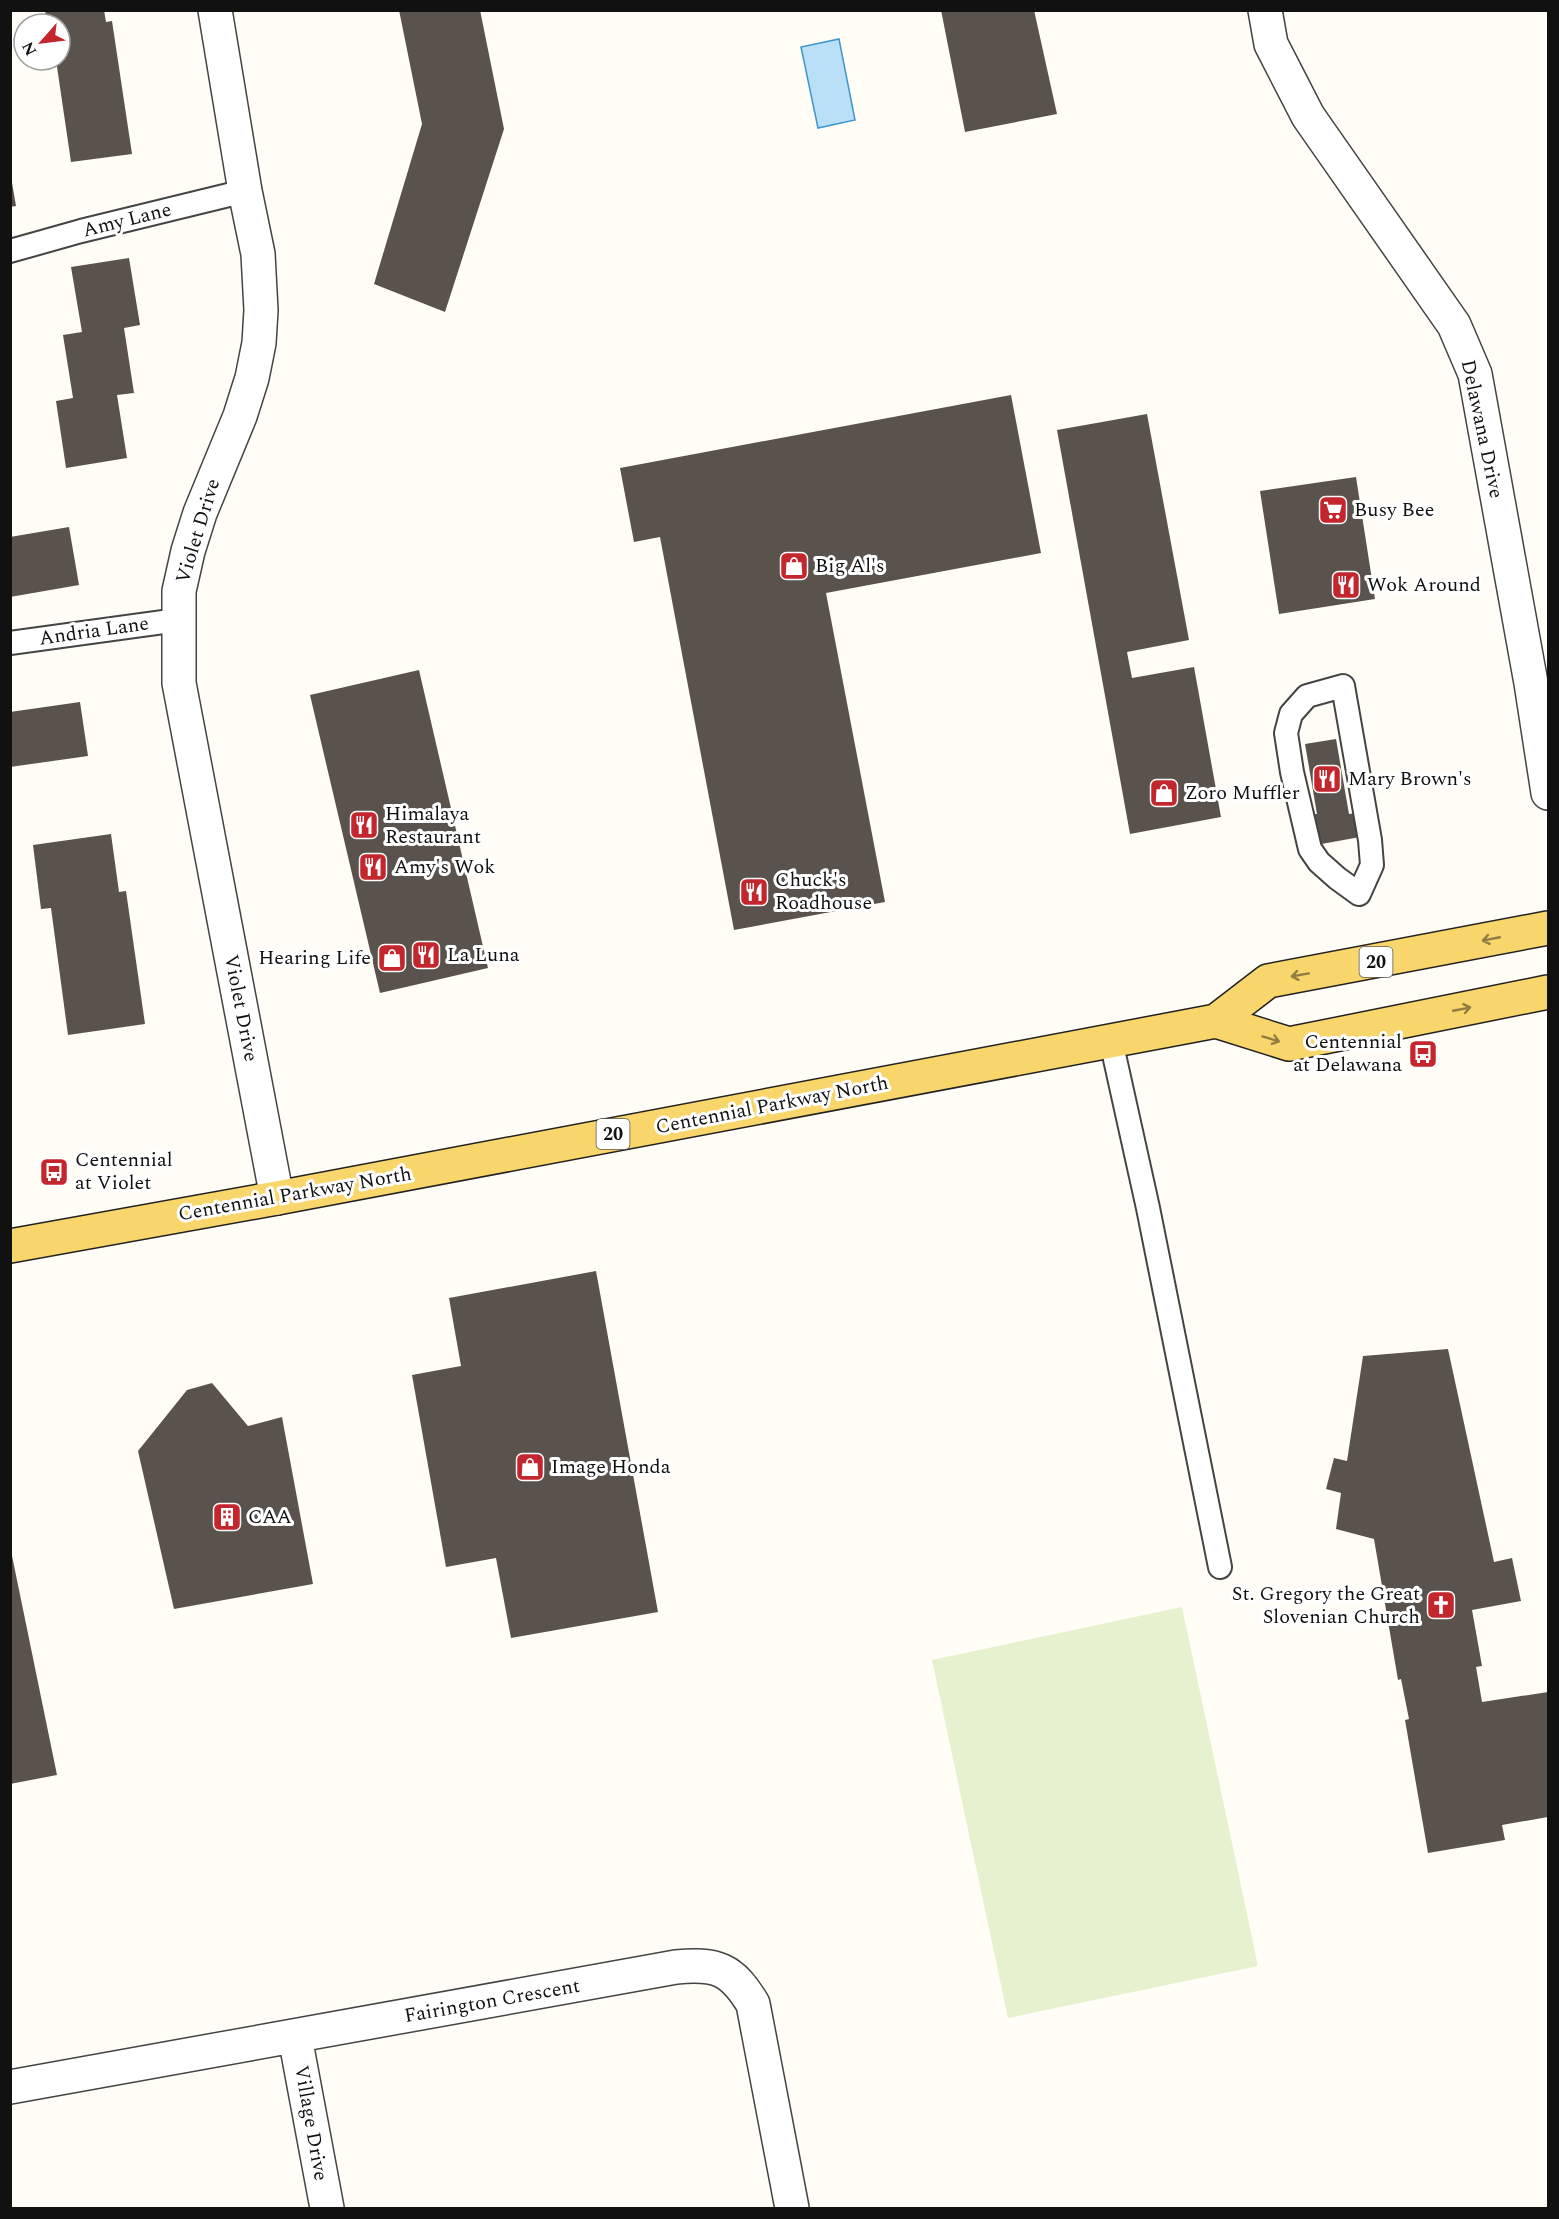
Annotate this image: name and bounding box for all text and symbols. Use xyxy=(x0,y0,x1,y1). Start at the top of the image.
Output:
north arrow xyxy=(12,12,72,72)
text: N xyxy=(16,37,43,60)
street label: Amy Lane xyxy=(80,195,174,245)
street label: Delawana Drive xyxy=(1453,357,1511,501)
street label: Violet Drive xyxy=(168,475,228,587)
supermarket icon: Busy Bee xyxy=(1317,494,1349,526)
place label: Busy Bee xyxy=(1354,495,1434,525)
shop icon: Big Al's xyxy=(778,550,810,582)
place label: Big Al's xyxy=(815,551,885,581)
restaurant icon: Wok Around xyxy=(1330,569,1362,601)
place label: Wok Around xyxy=(1367,570,1481,600)
street label: Andria Lane xyxy=(37,608,151,654)
restaurant icon: Mary Brown's xyxy=(1311,763,1343,795)
place label: Mary Brown's xyxy=(1348,764,1472,794)
shop icon: Zoro Muffler xyxy=(1148,777,1180,809)
place label: Zoro Muffler xyxy=(1185,778,1300,808)
place label: Himalaya Restaurant xyxy=(385,799,481,852)
restaurant icon: Himalaya Restaurant xyxy=(348,809,380,841)
restaurant icon: Amy's Wok xyxy=(357,851,389,883)
place label: Amy's Wok xyxy=(394,852,495,882)
place label: Chuck's Roadhouse xyxy=(775,865,872,918)
restaurant icon: Chuck's Roadhouse xyxy=(738,876,770,908)
one-way arrow xyxy=(1482,934,1501,945)
restaurant icon: La Luna xyxy=(410,939,442,971)
place label: La Luna xyxy=(447,940,520,970)
shop icon: Hearing Life xyxy=(376,942,408,974)
place label: Hearing Life xyxy=(258,943,371,973)
road number: 20 xyxy=(1360,947,1392,977)
street label: Violet Drive xyxy=(216,952,266,1064)
one-way arrow xyxy=(1290,970,1310,981)
one-way arrow xyxy=(1452,1003,1471,1014)
place label: Centennial at Delawana xyxy=(1293,1027,1402,1080)
one-way arrow xyxy=(1261,1034,1280,1045)
bus stop icon: Centennial at Delawana xyxy=(1407,1038,1439,1070)
street label: Centennial Parkway North xyxy=(653,1068,891,1142)
road number: 20 xyxy=(596,1119,630,1149)
place label: Centennial at Violet xyxy=(75,1145,173,1198)
bus stop icon: Centennial at Violet xyxy=(38,1156,70,1188)
street label: Centennial Parkway North xyxy=(176,1159,414,1229)
shop icon: Image Honda xyxy=(514,1451,546,1483)
place label: Image Honda xyxy=(551,1452,671,1482)
building icon: CAA xyxy=(211,1501,243,1533)
place label: CAA xyxy=(248,1502,292,1532)
place label: St. Gregory the Great Slovenian Church xyxy=(1232,1579,1420,1632)
church icon: St. Gregory the Great Slovenian Church xyxy=(1425,1589,1457,1621)
street label: Fairington Crescent xyxy=(402,1971,582,2031)
street label: Village Drive xyxy=(286,2063,336,2183)

